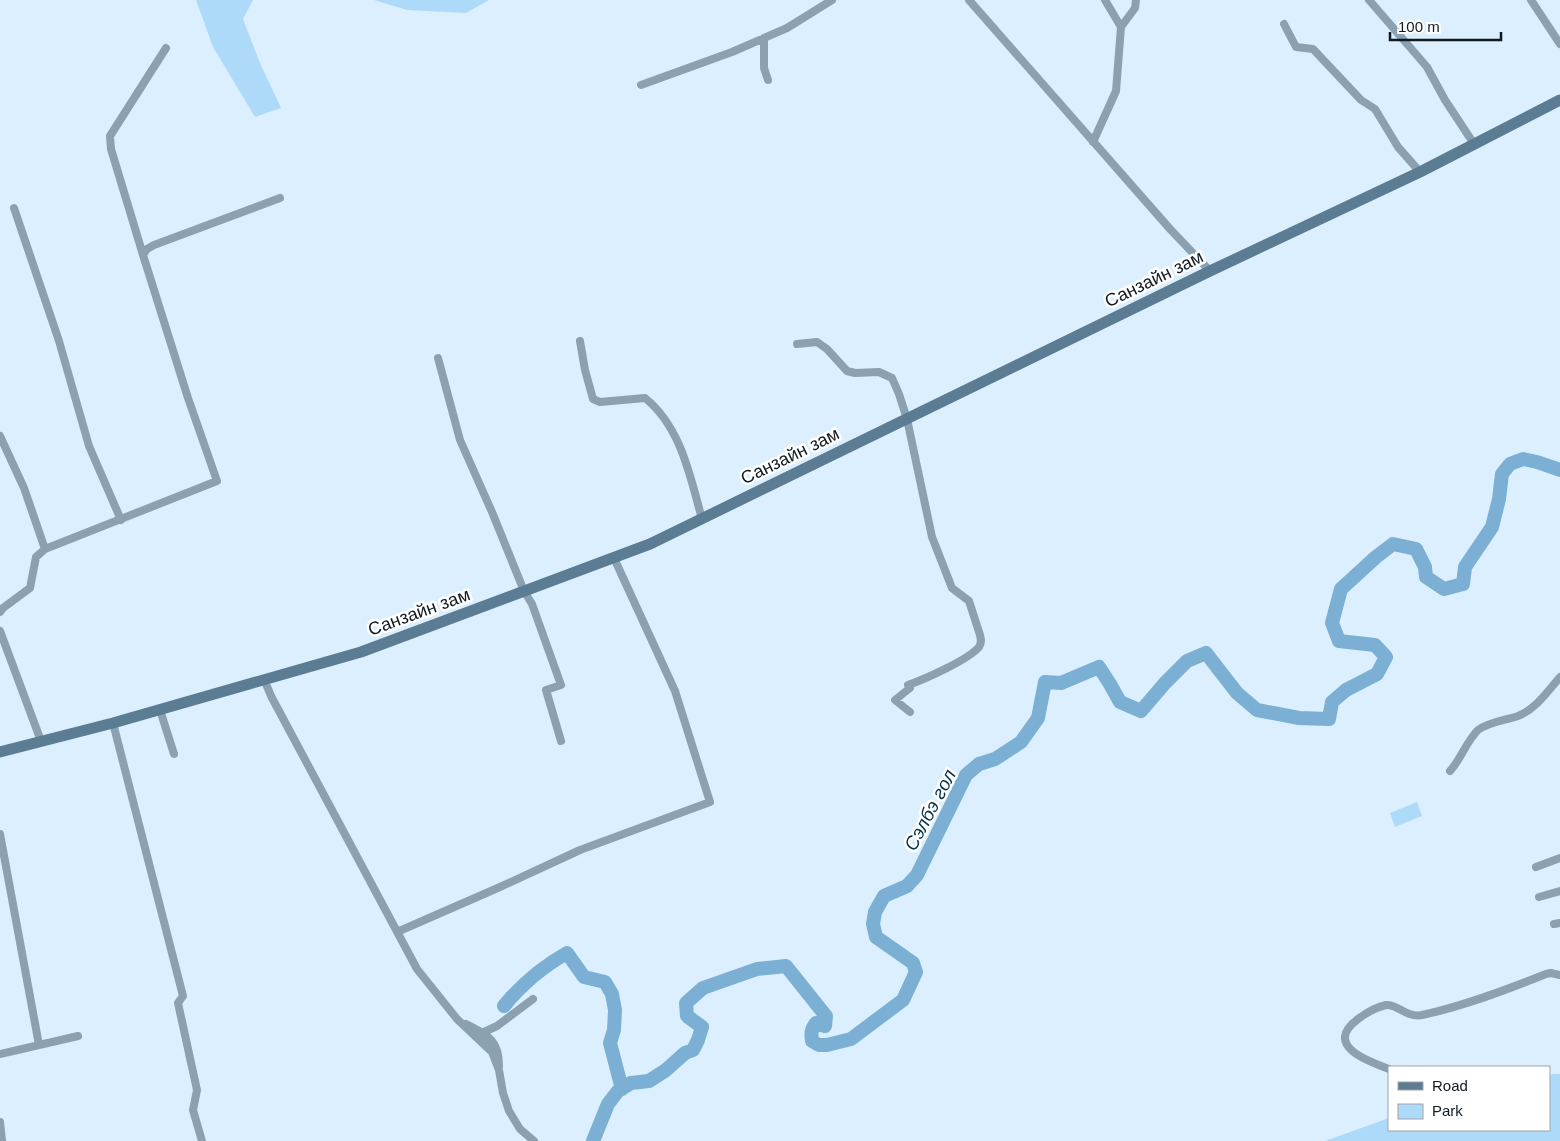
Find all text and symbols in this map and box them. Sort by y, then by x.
scale bar [1390,10,1501,42]
text: 100 m [1398,18,1440,35]
street label: Санзайн зам [1102,247,1206,311]
street label: Санзайн зам [738,424,842,488]
street label: Санзайн зам [365,584,473,640]
water label: Сэлбэ гол [900,766,960,854]
legend [1388,1066,1550,1131]
text: Road [1432,1077,1468,1094]
text: Park [1432,1102,1463,1119]

